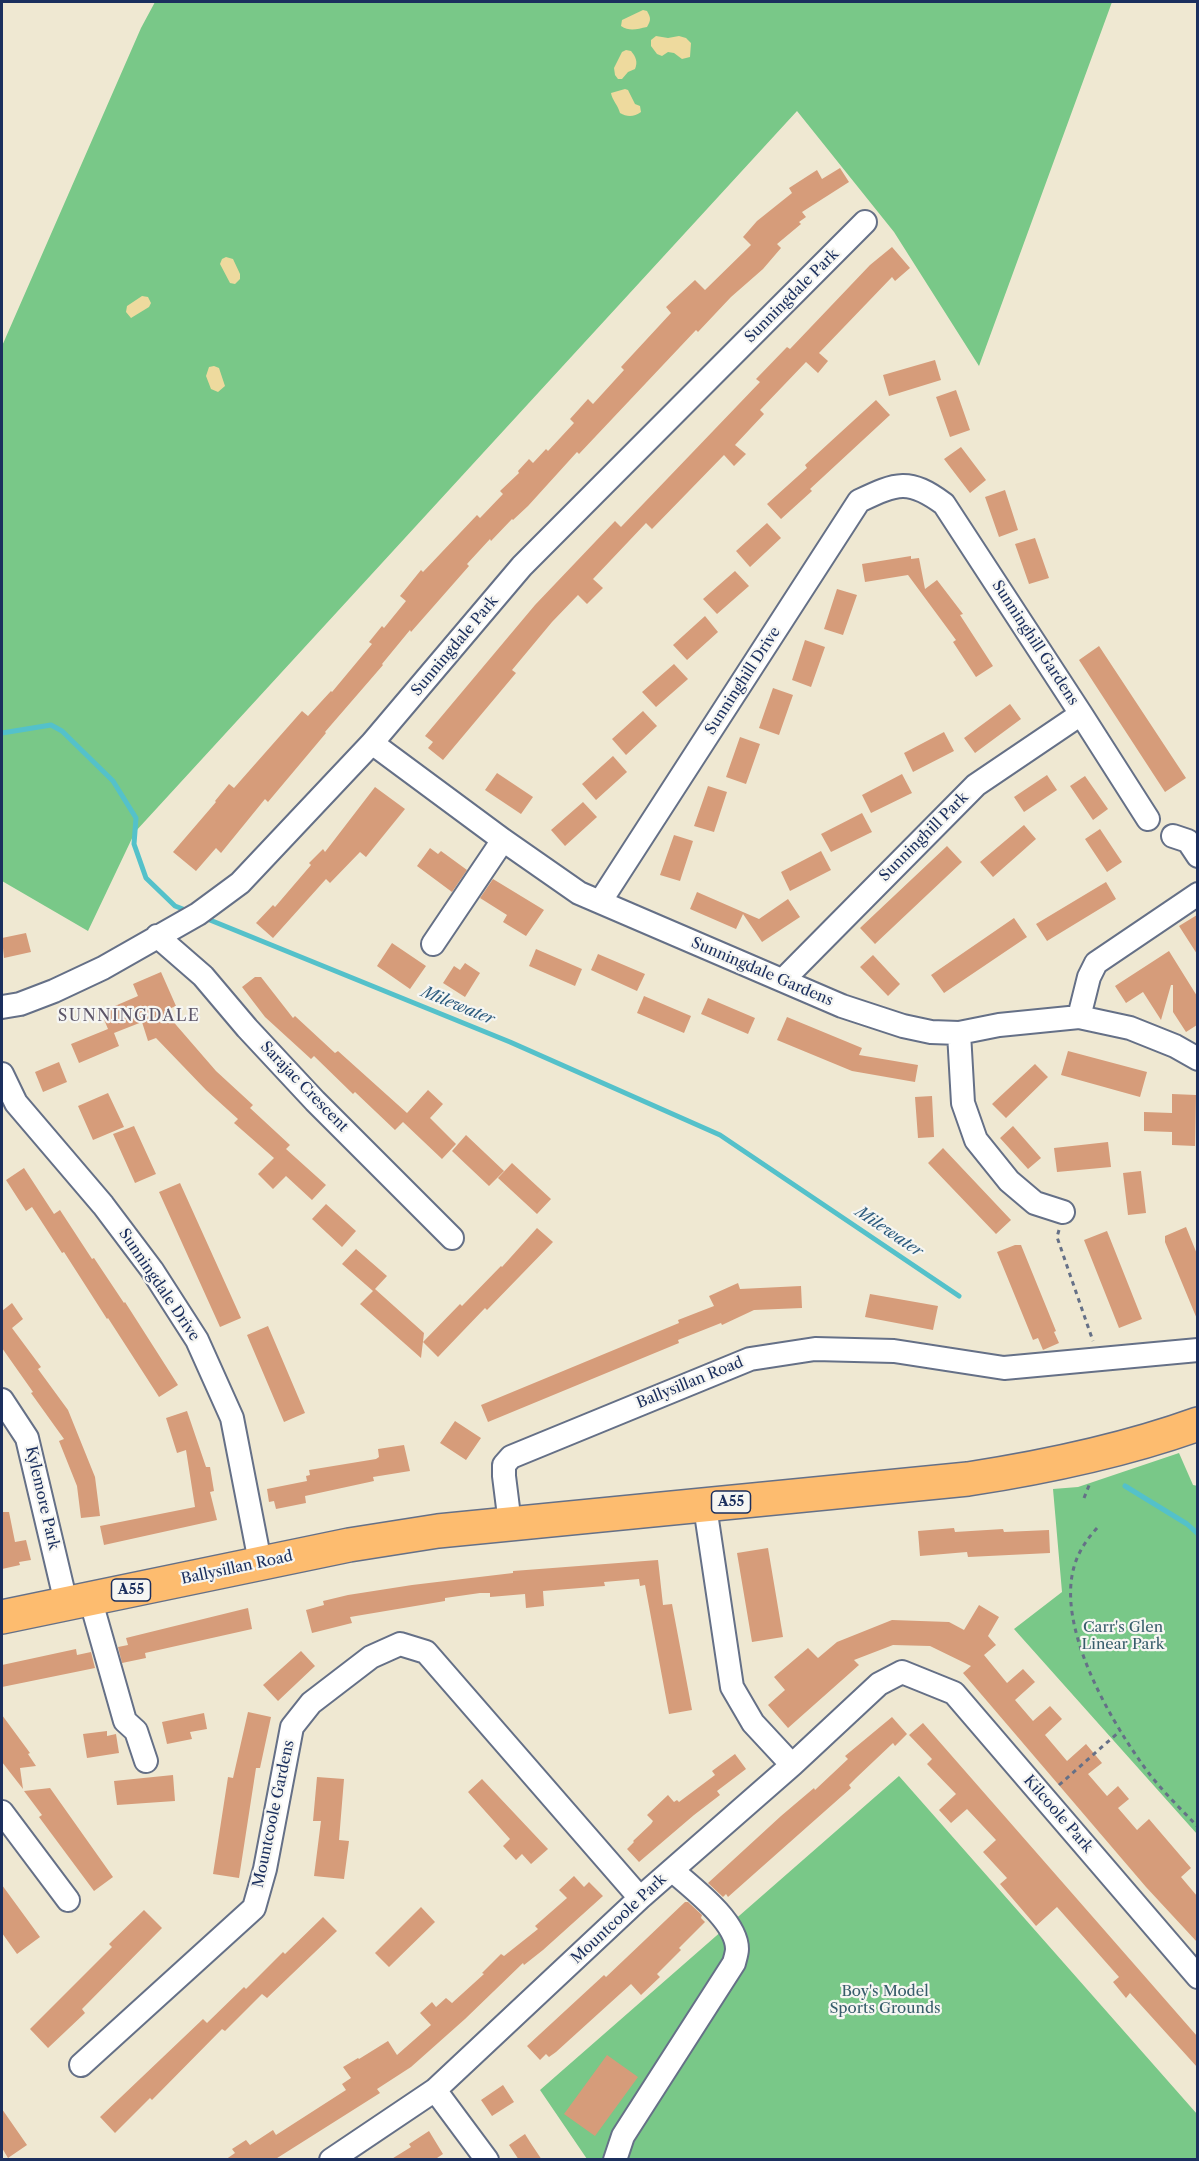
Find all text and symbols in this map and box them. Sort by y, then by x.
street label: Sunningdale Park [741,245,843,347]
street label: Sunninghill Gardens [988,577,1082,709]
street label: Sunningdale Park [408,592,502,700]
street label: Sunninghill Drive [701,624,785,738]
street label: Sunninghill Park [876,789,972,885]
street label: Sunningdale Gardens [688,934,836,1010]
water label: Milewater [419,983,497,1029]
district label: SUNNINGDALE [58,1006,200,1026]
street label: Sarajac Crescent [256,1038,352,1136]
water label: Milewater [852,1203,926,1261]
street label: Sunningdale Drive [115,1225,203,1345]
street label: Ballysillan Road [634,1353,746,1413]
street label: Kylemore Park [21,1444,63,1552]
road number: A55 [712,1491,750,1513]
street label: Ballysillan Road [180,1547,294,1589]
road number: A55 [112,1579,150,1601]
park label: Carr's Glen Linear Park [1082,1619,1164,1654]
street label: Mountcoole Gardens [250,1738,298,1890]
street label: Kilcoole Park [1020,1772,1096,1856]
street label: Mountcoole Park [568,1870,670,1968]
park label: Boy's Model Sports Grounds [829,1983,941,2018]

